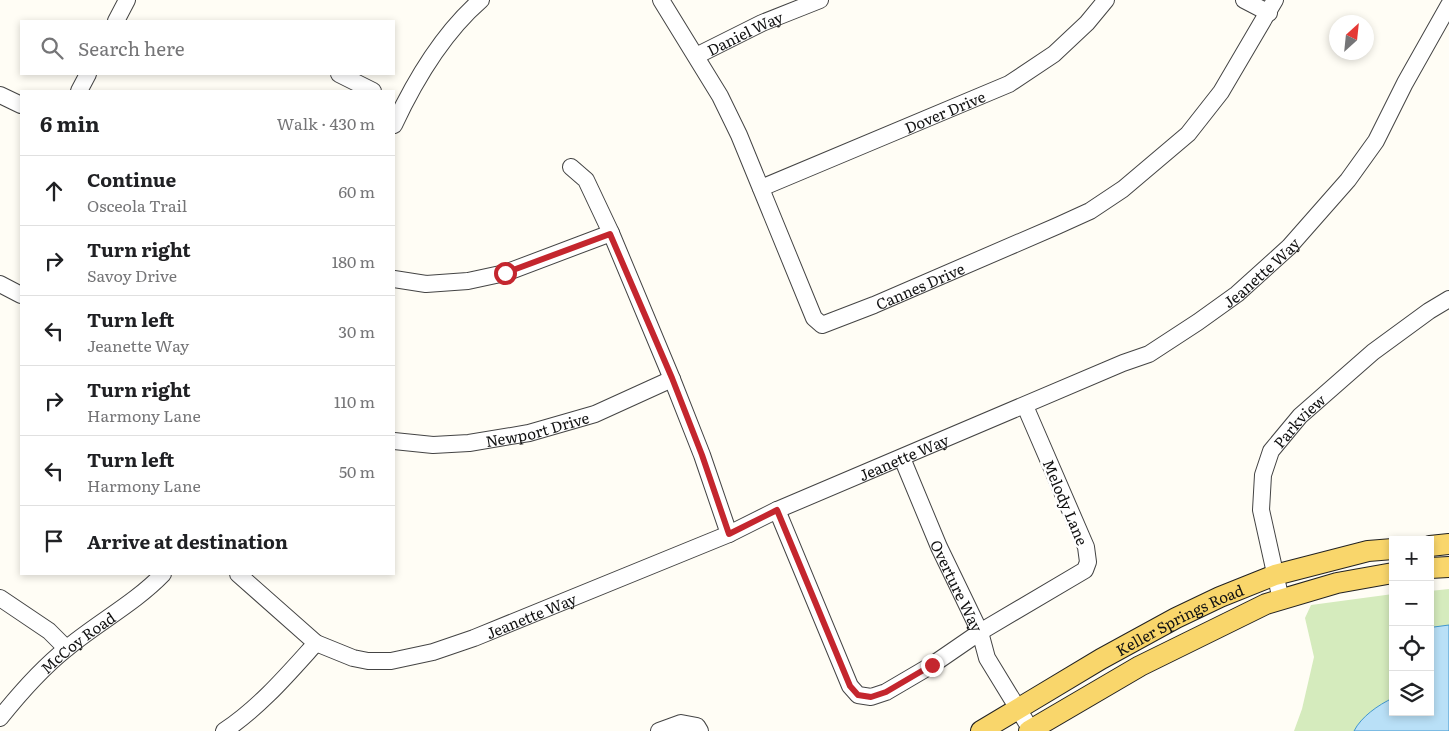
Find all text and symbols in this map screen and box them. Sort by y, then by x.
street label: Daniel Way [702,4,786,60]
north arrow [1329,15,1374,60]
search box [20,20,395,75]
icon: search [38,34,66,62]
text: Search here [78,34,185,62]
street label: Dover Drive [901,84,989,138]
text: 6 min [40,107,100,138]
text: Walk · 430 m [277,111,375,135]
text: Continue [87,165,176,193]
icon: ahead [40,177,68,205]
text: 60 m [338,179,375,203]
text: Osceola Trail [87,193,187,217]
street label: Jeanette Way [1218,232,1305,312]
text: Turn right [87,235,191,263]
icon: right [40,247,68,275]
text: 180 m [332,249,375,273]
street label: Cannes Drive [872,256,968,315]
route start [494,262,517,285]
text: Savoy Drive [87,263,177,287]
text: Turn left [87,305,174,333]
icon: left [40,317,68,345]
text: 30 m [338,319,375,343]
text: Jeanette Way [87,333,189,357]
text: Turn right [87,375,191,403]
icon: right [40,387,68,415]
street label: Parkview [1267,388,1330,452]
text: 110 m [334,389,375,413]
text: Harmony Lane [87,403,201,427]
street label: Newport Drive [484,405,592,452]
street label: Jeanette Way [855,427,952,486]
text: Turn left [87,445,174,473]
street label: Melody Lane [1038,455,1095,549]
icon: left [40,457,68,485]
text: 50 m [339,459,375,483]
text: Harmony Lane [87,473,201,497]
icon: arrive [40,527,68,555]
text: Arrive at destination [87,527,288,555]
street label: Overture Way [926,536,990,636]
map controls [1389,536,1434,716]
button: + [1389,536,1434,581]
street label: Keller Springs Road [1111,577,1247,661]
button: − [1389,581,1434,626]
street label: Jeanette Way [482,586,580,644]
street label: McCoy Road [35,605,119,678]
button: locate [1389,626,1434,671]
route end [921,654,944,677]
button: layers [1389,671,1434,716]

